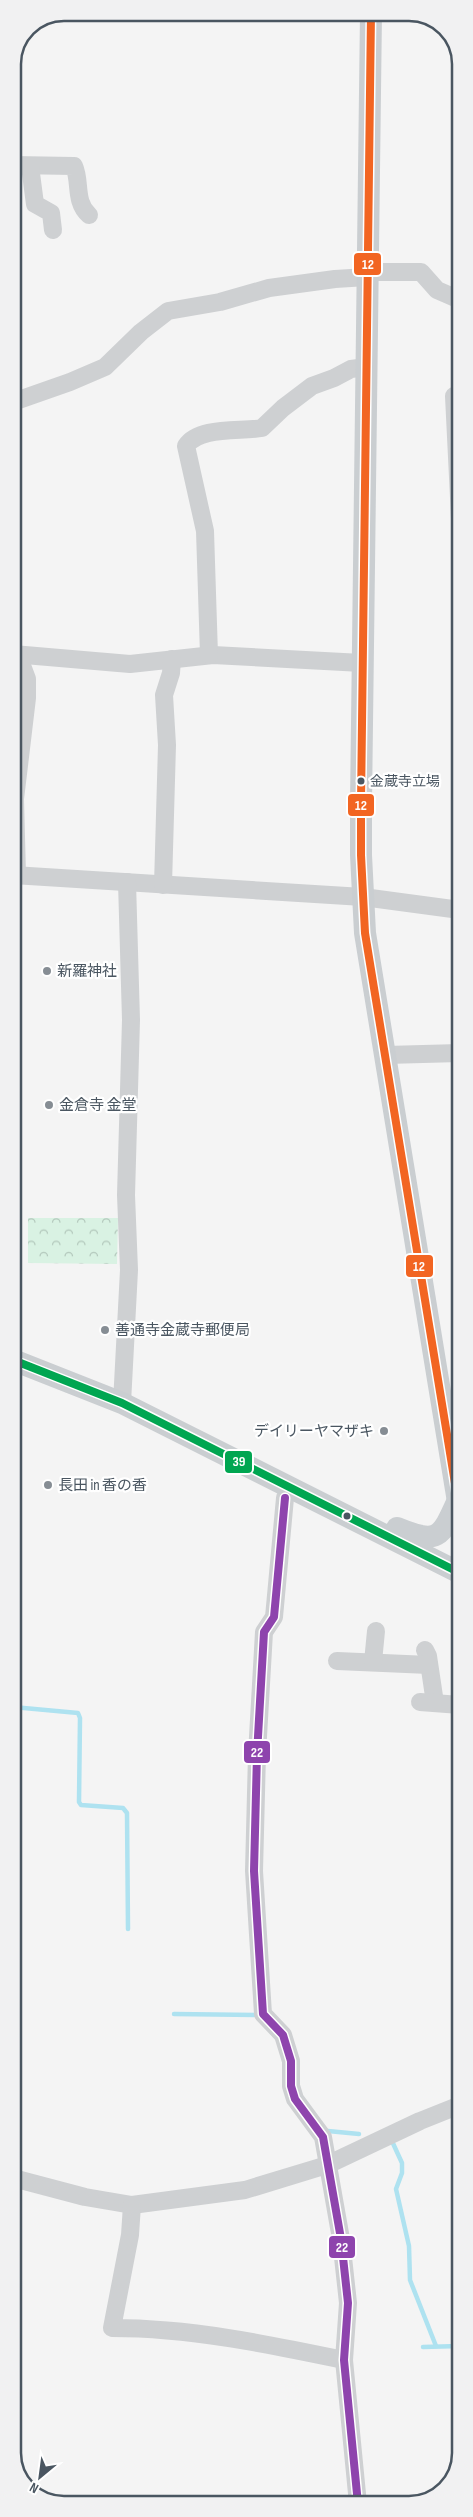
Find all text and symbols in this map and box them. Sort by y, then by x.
line badge: 12 [353,252,382,276]
text: 12 [362,256,374,273]
place label: 金蔵寺立場 [370,773,440,790]
marker: 金蔵寺立場 [356,776,366,786]
line badge: 12 [347,793,375,817]
text: 12 [355,797,367,814]
place label: 新羅神社 [57,962,117,981]
marker: 新羅神社 [41,965,53,977]
place label: 金倉寺 金堂 [59,1096,136,1115]
marker: 金倉寺 金堂 [43,1099,55,1111]
line badge: 12 [405,1254,434,1278]
text: 12 [413,1258,425,1275]
place label: 善通寺金蔵寺郵便局 [115,1321,250,1340]
marker: 善通寺金蔵寺郵便局 [99,1324,111,1336]
place label: デイリーヤマザキ [254,1422,374,1441]
marker: デイリーヤマザキ [378,1425,390,1437]
line badge: 39 [224,1450,253,1474]
text: 39 [233,1453,246,1470]
place label: 長田 in 香の香 [58,1476,147,1495]
marker: 長田 in 香の香 [42,1479,54,1491]
unlabelled marker [342,1511,352,1521]
line badge: 22 [243,1740,271,1764]
text: 22 [251,1744,263,1761]
line badge: 22 [328,2235,356,2259]
text: 22 [336,2239,348,2256]
north arrow [15,2452,65,2502]
text: N [27,2479,41,2497]

